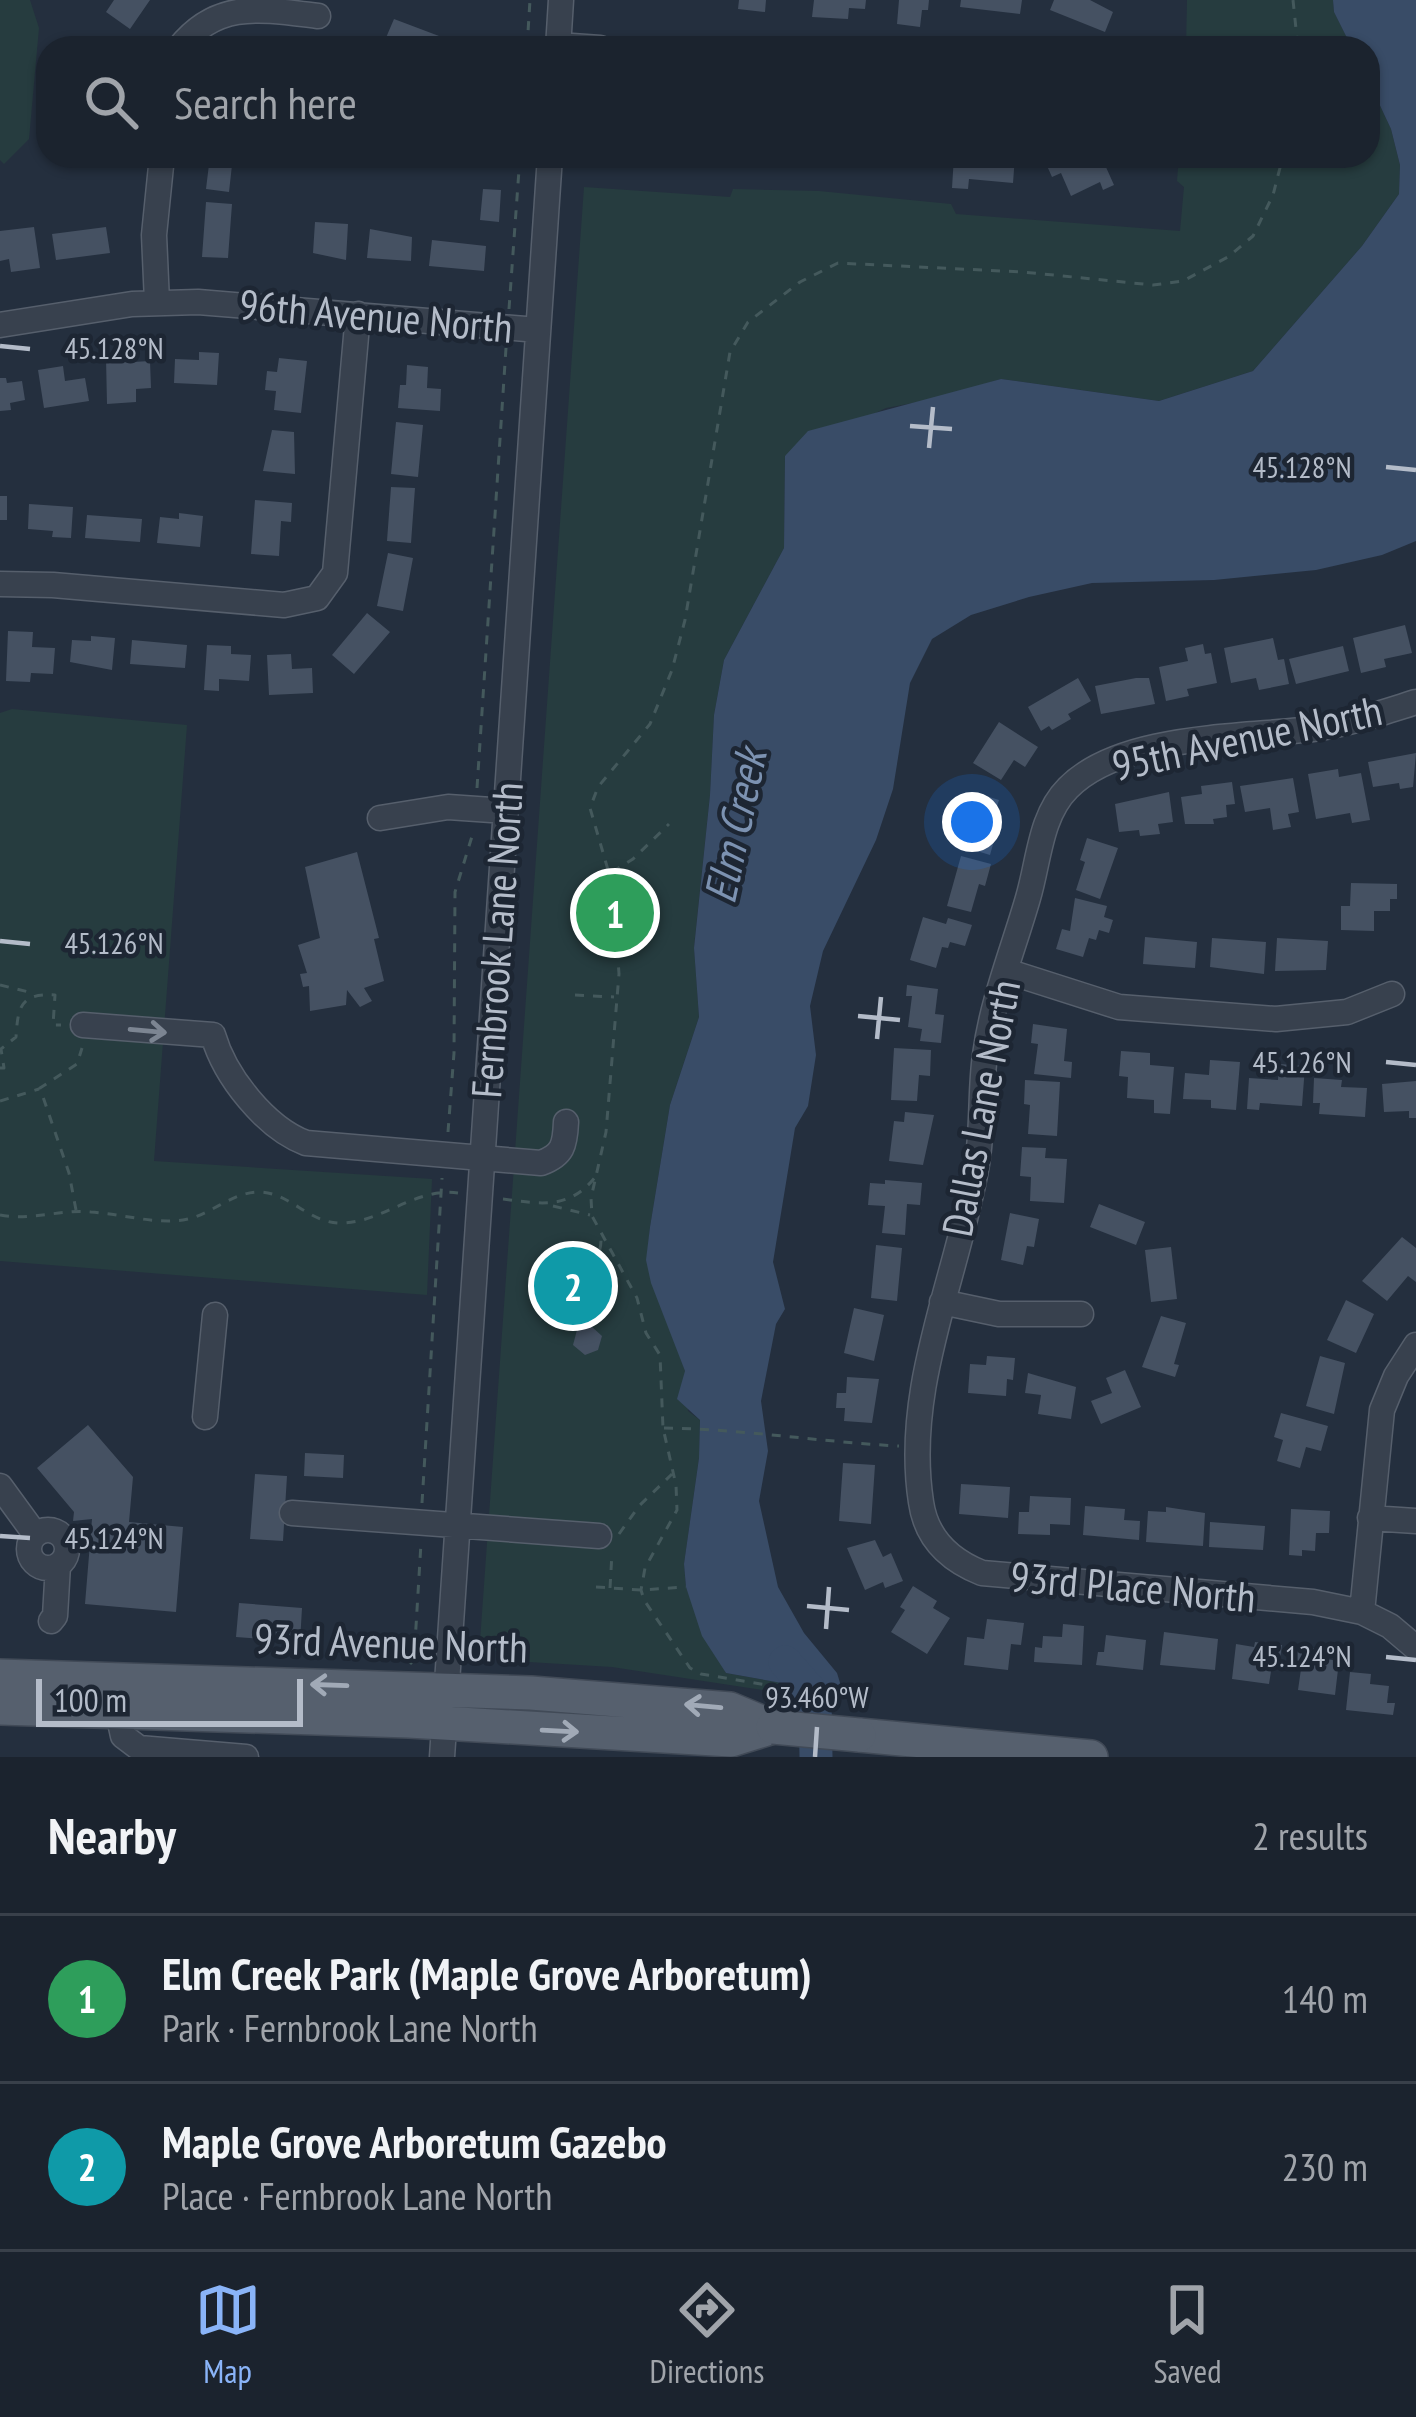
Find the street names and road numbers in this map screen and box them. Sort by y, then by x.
street label: 96th Avenue North [237,276,515,355]
street label: 95th Avenue North [1107,682,1387,793]
street label: Fernbrook Lane North [458,780,535,1100]
street label: Dallas Lane North [929,975,1032,1241]
street label: 93rd Place North [1008,1548,1258,1625]
street label: 93rd Avenue North [253,1610,529,1675]

